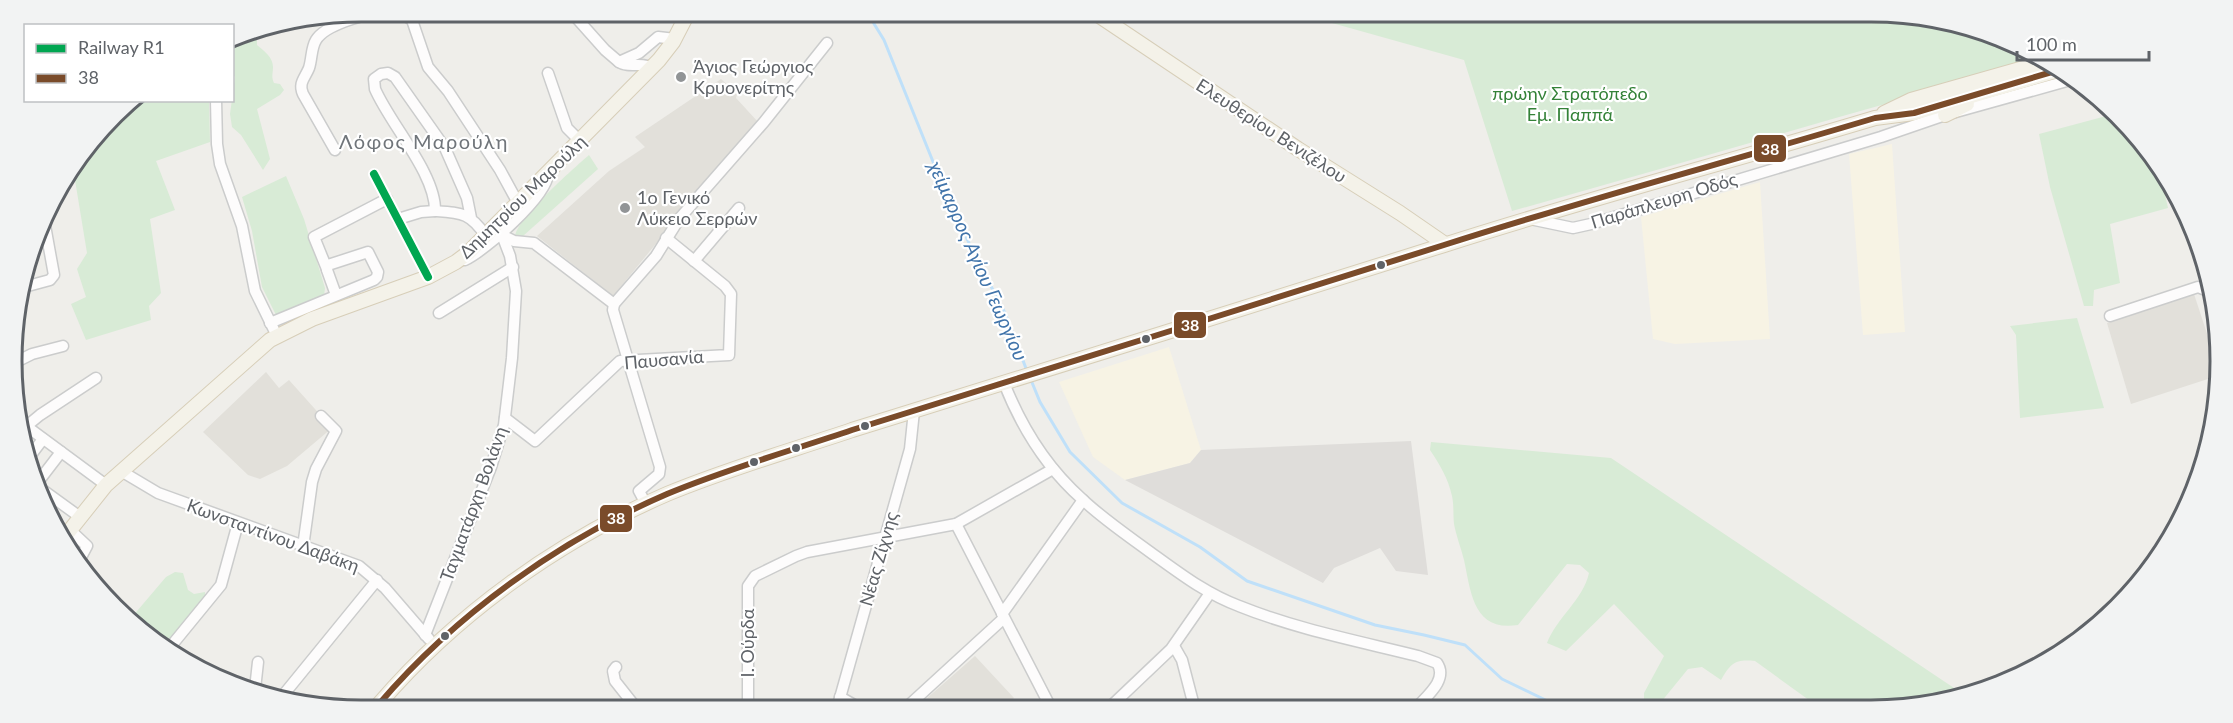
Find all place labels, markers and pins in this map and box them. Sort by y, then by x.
place label: Άγιος Γεώργιος Κρυονερίτης [693,55,814,98]
marker: Άγιος Γεώργιος Κρυονερίτης [674,70,688,84]
place label: 1ο Γενικό Λύκειο Σερρών [637,186,757,229]
marker: 1ο Γενικό Λύκειο Σερρών [618,201,632,215]
unlabelled marker [1375,259,1387,271]
unlabelled marker [1140,333,1152,345]
unlabelled marker [859,420,871,432]
unlabelled marker [790,442,802,454]
unlabelled marker [748,456,760,468]
unlabelled marker [439,630,451,642]

